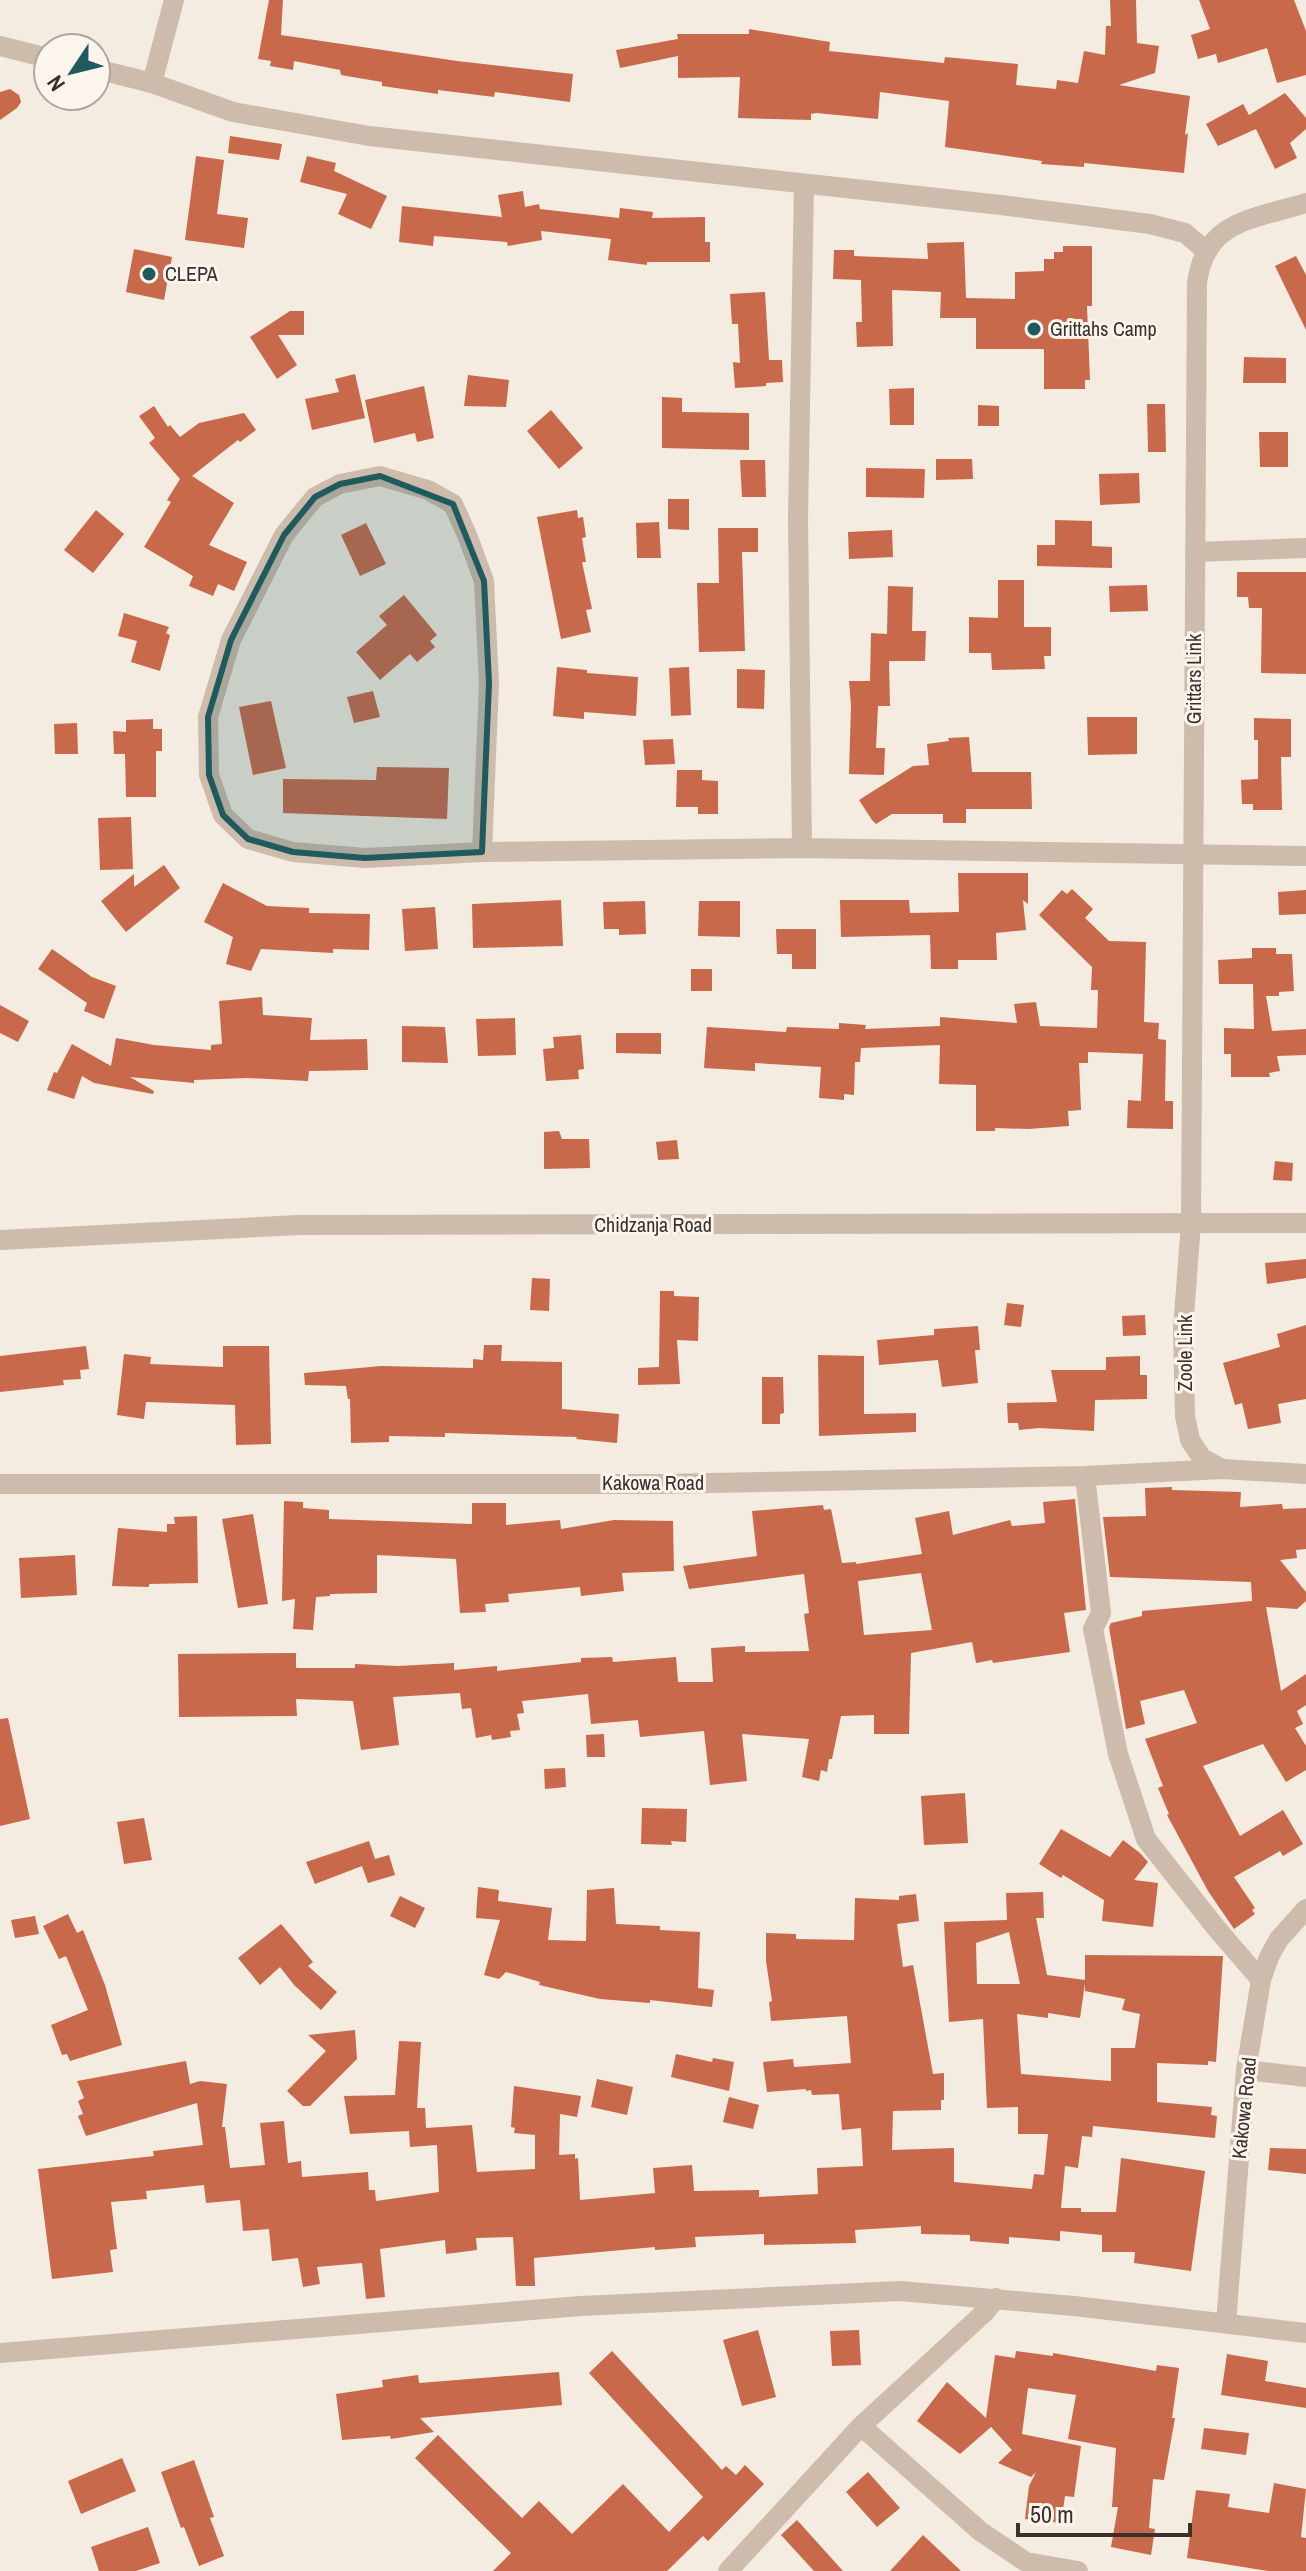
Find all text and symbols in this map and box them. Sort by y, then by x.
north arrow [32,32,112,112]
text: N [40,70,72,97]
place label: CLEPA [165,260,218,287]
marker: CLEPA [140,265,158,283]
place label: Grittahs Camp [1050,315,1157,342]
marker: Grittahs Camp [1025,320,1043,338]
street label: Grittars Link [1180,633,1207,724]
street label: Chidzanja Road [594,1211,712,1238]
street label: Zoole Link [1171,1314,1198,1391]
street label: Kakowa Road [602,1469,704,1496]
street label: Kakowa Road [1225,2056,1262,2160]
scale bar [1018,2487,1190,2537]
text: 50 m [1030,2498,1074,2530]

